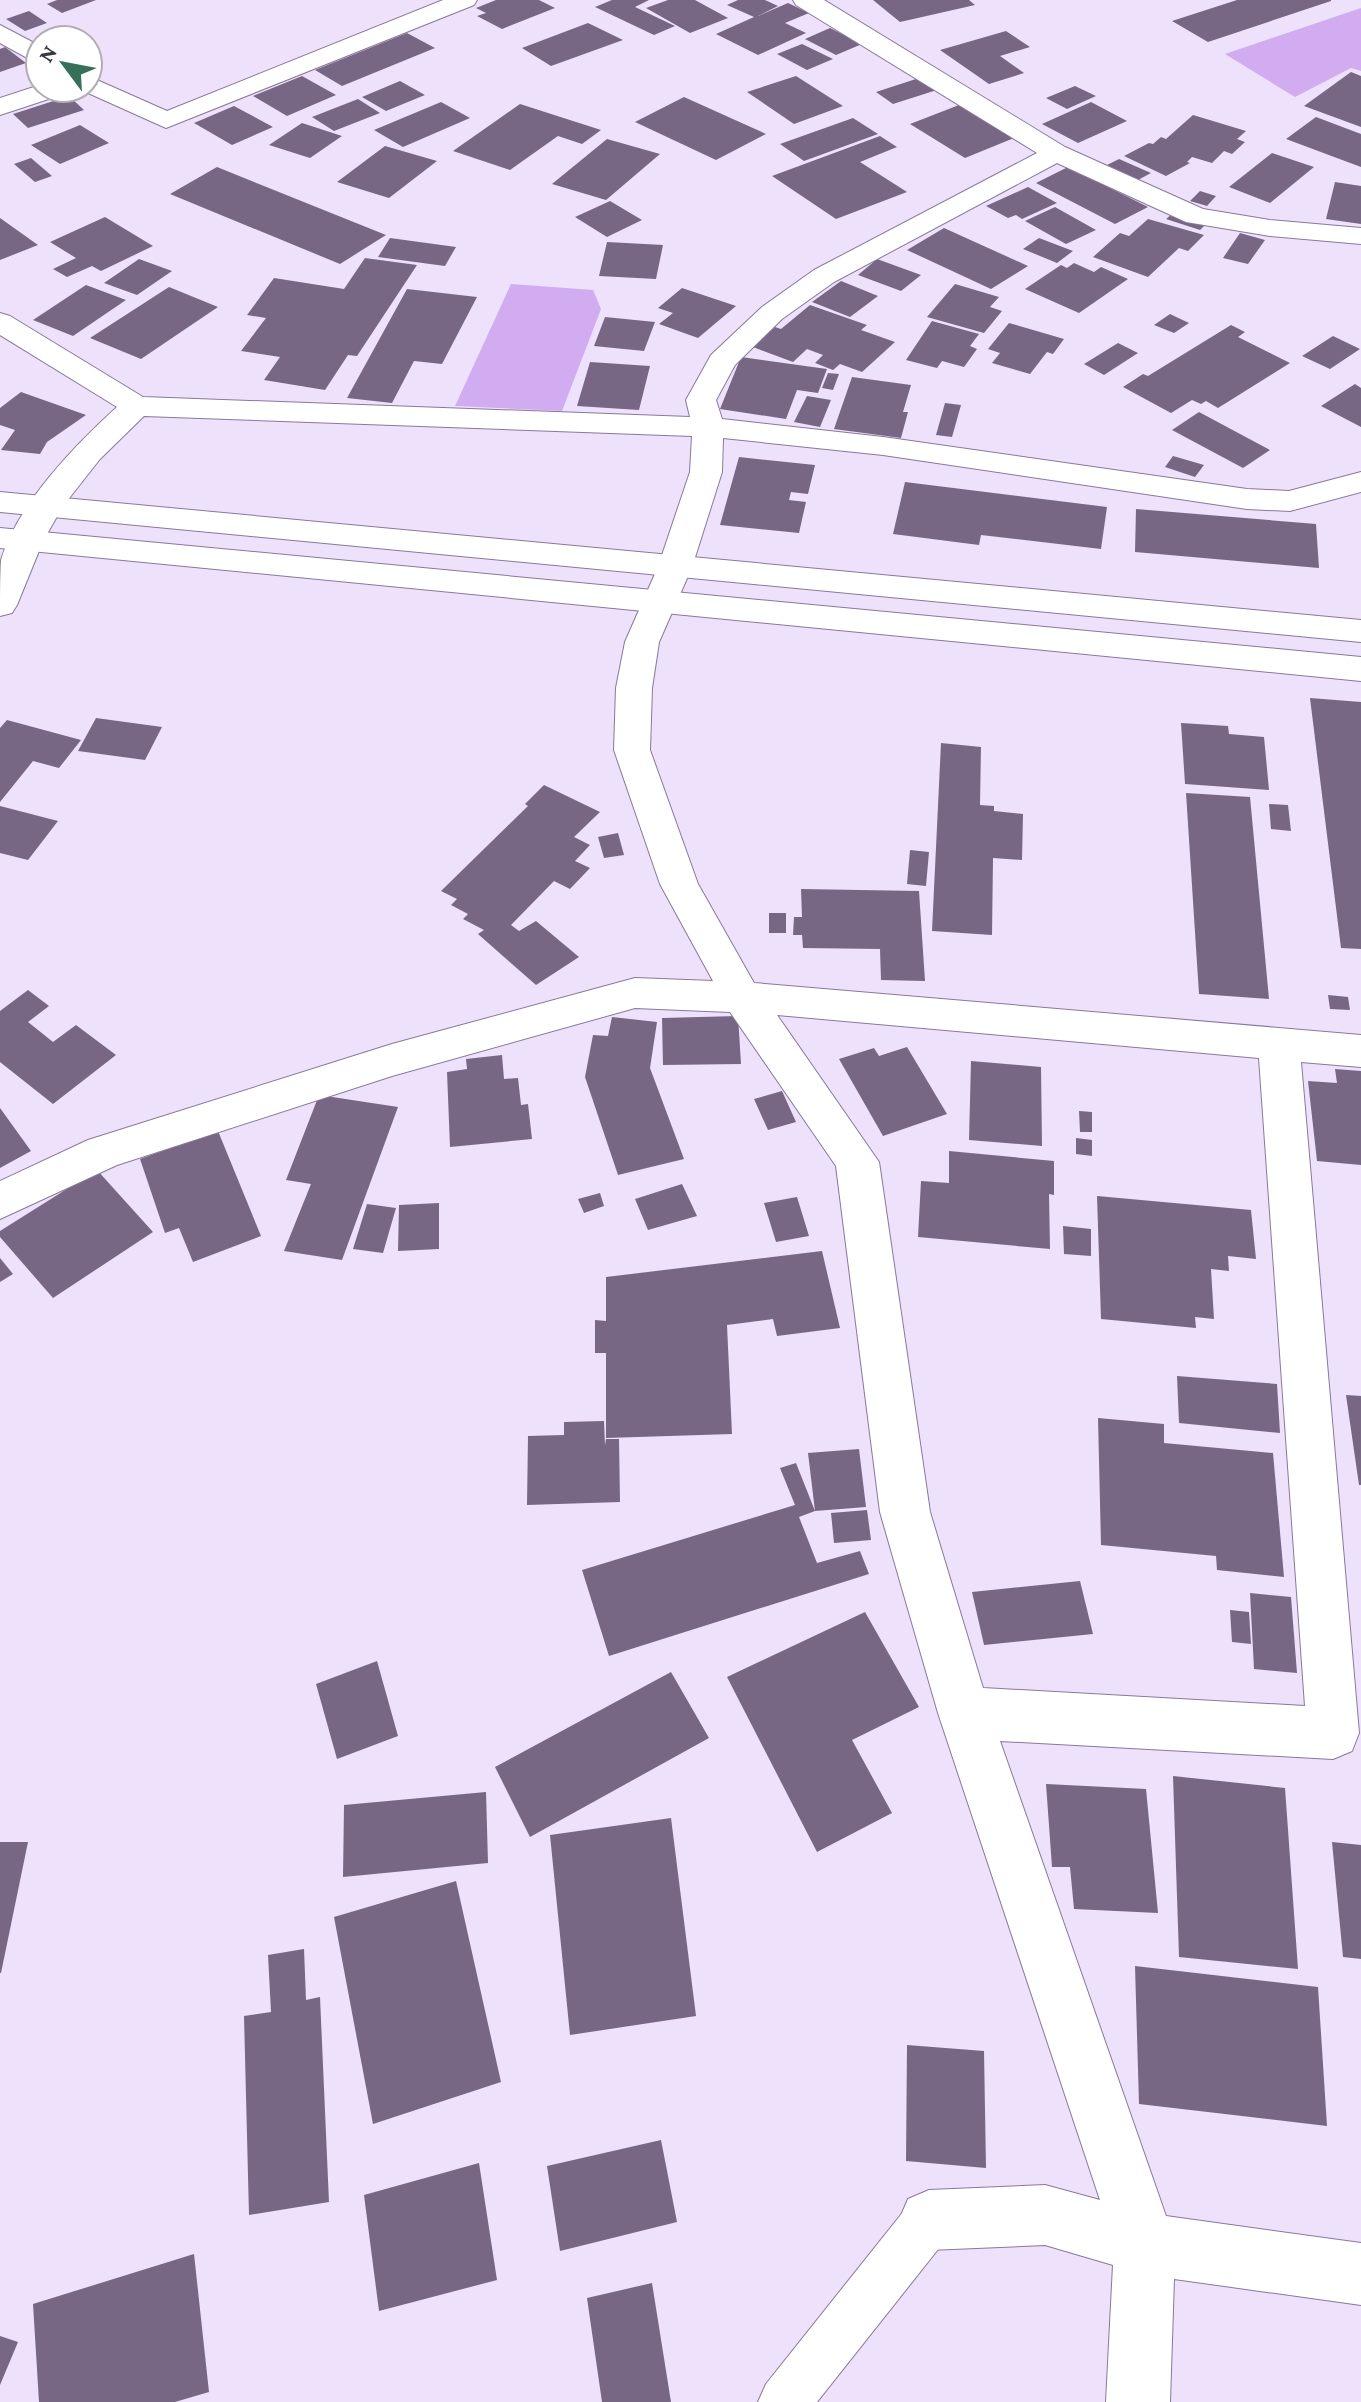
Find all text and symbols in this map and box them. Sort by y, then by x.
north arrow [24,24,104,104]
text: N [33,41,62,67]

